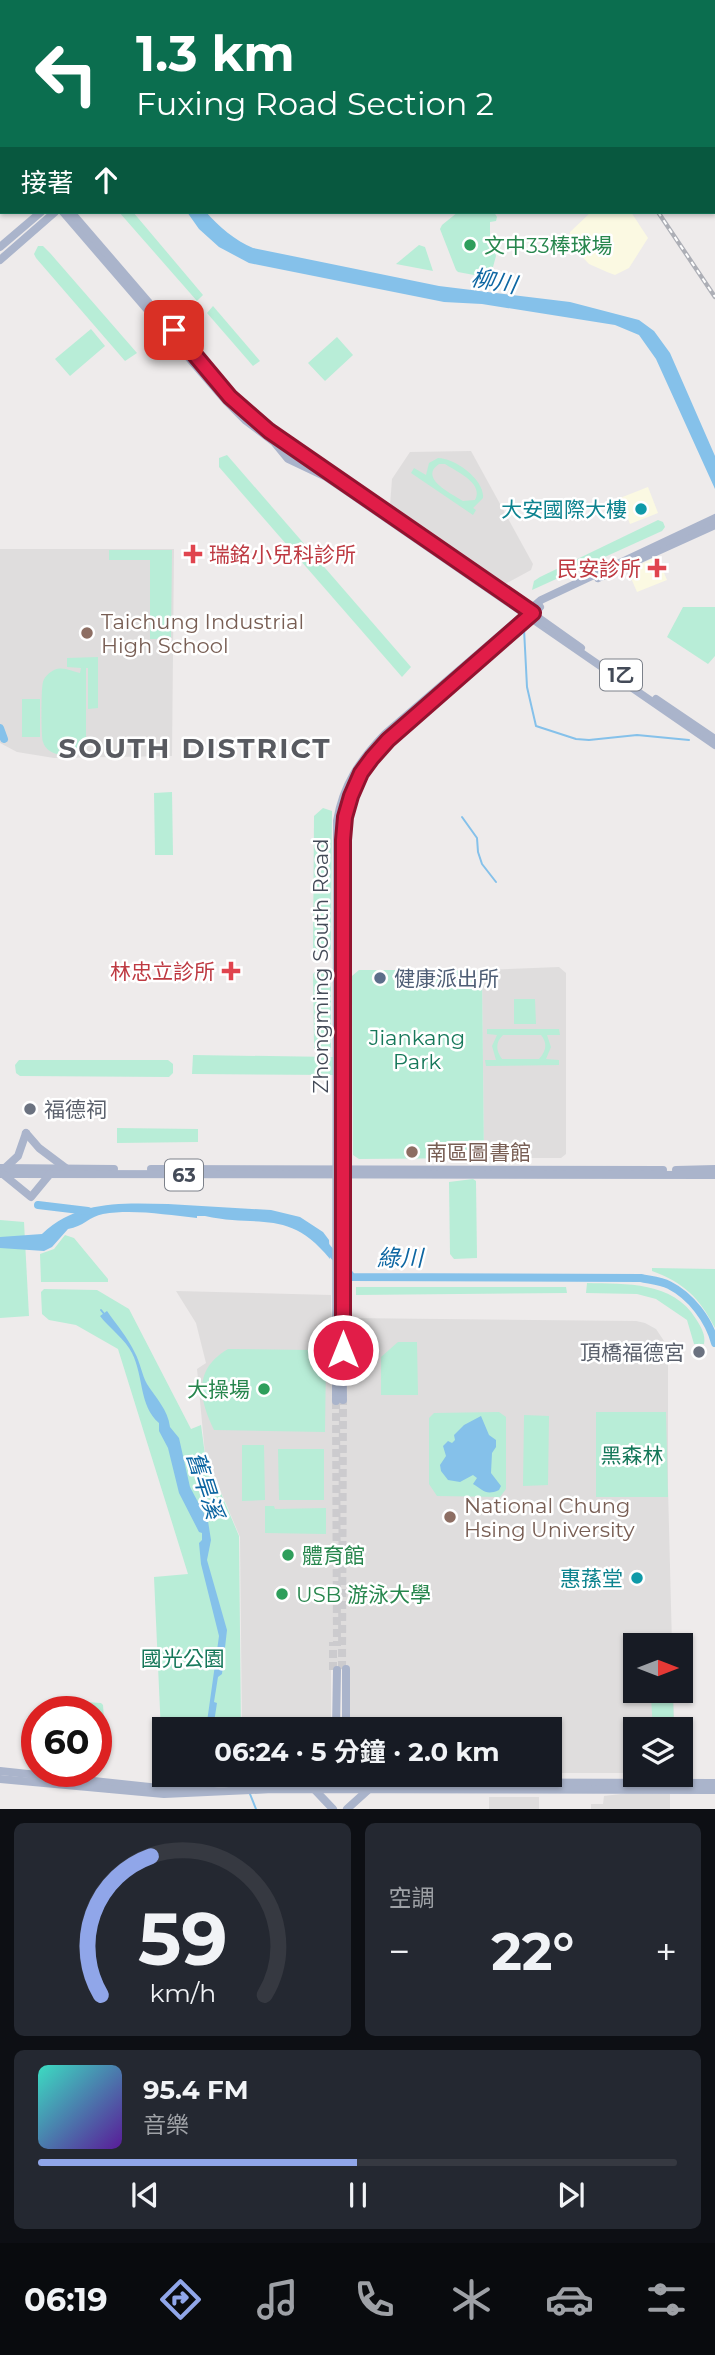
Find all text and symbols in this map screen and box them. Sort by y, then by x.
text: 1.3 km [136,24,295,83]
icon: left [21,28,112,119]
text: Fuxing Road Section 2 [136,84,494,123]
icon: ahead [87,161,125,199]
text: 接著 [21,167,73,199]
place label: 文中33棒球場 [484,233,613,258]
marker: 文中33棒球場 [462,237,478,253]
water label: 柳川 [469,263,522,299]
pin [144,300,204,360]
icon: arrive [155,311,193,349]
place label: 大安國際大樓 [501,497,627,522]
marker: 大安國際大樓 [633,501,649,517]
place label: 瑞銘小兒科診所 [209,542,356,567]
marker: 瑞銘小兒科診所 [183,544,203,564]
place label: 民安診所 [557,556,641,581]
marker: 民安診所 [647,558,667,578]
place label: Taichung Industrial High School [101,609,304,658]
marker: Taichung Industrial High School [79,625,95,641]
road number: 1乙 [600,660,642,690]
district label: SOUTH DISTRICT [58,731,332,765]
street label: Zhongming South Road [308,839,333,1093]
place label: 林忠立診所 [110,959,215,984]
marker: 林忠立診所 [221,961,241,981]
place label: 健康派出所 [394,966,499,991]
marker: 健康派出所 [372,970,388,986]
park label: Jiankang Park [368,1025,465,1074]
place label: 福德祠 [44,1097,107,1122]
marker: 福德祠 [22,1101,38,1117]
place label: 南區圖書館 [426,1140,531,1165]
marker: 南區圖書館 [404,1144,420,1160]
road number: 63 [165,1160,203,1190]
water label: 綠川 [377,1244,426,1272]
position arrow [306,1313,380,1387]
place label: 頂橋福德宮 [580,1340,685,1365]
marker: 頂橋福德宮 [691,1344,707,1360]
place label: 大操場 [187,1377,250,1402]
marker: 大操場 [256,1381,272,1397]
park label: 黑森林 [601,1443,664,1468]
water label: 舊旱溪 [181,1448,230,1525]
place label: National Chung Hsing University [464,1493,635,1542]
marker: National Chung Hsing University [442,1509,458,1525]
place label: 體育館 [302,1543,365,1568]
marker: 體育館 [280,1547,296,1563]
place label: 惠蓀堂 [560,1566,623,1591]
marker: 惠蓀堂 [629,1570,645,1586]
place label: USB 游泳大學 [296,1582,431,1607]
marker: USB 游泳大學 [274,1586,290,1602]
north arrow [623,1633,693,1703]
map controls [623,1633,693,1787]
park label: 國光公園 [141,1646,225,1671]
speed limit sign: 60 [21,1696,112,1787]
button: layers [623,1717,693,1787]
text: 06:24 · 5 分鐘 · 2.0 km [214,1736,500,1768]
text: 空調 [389,1884,435,1912]
text: 59 [137,1896,227,1984]
text: 22° [491,1920,574,1983]
text: − [389,1928,410,1975]
text: + [655,1928,677,1975]
text: km/h [149,1978,216,2008]
text: 95.4 FM [143,2074,249,2106]
text: 音樂 [143,2111,189,2139]
icon: previous [126,2176,164,2214]
icon: pause [339,2176,377,2214]
icon: next [552,2176,590,2214]
icon: directions [156,2275,205,2324]
icon: music [253,2275,302,2324]
icon: phone [350,2275,399,2324]
icon: climate [447,2275,496,2324]
icon: car [545,2275,594,2324]
icon: filters [642,2275,691,2324]
text: 06:19 [24,2280,108,2319]

